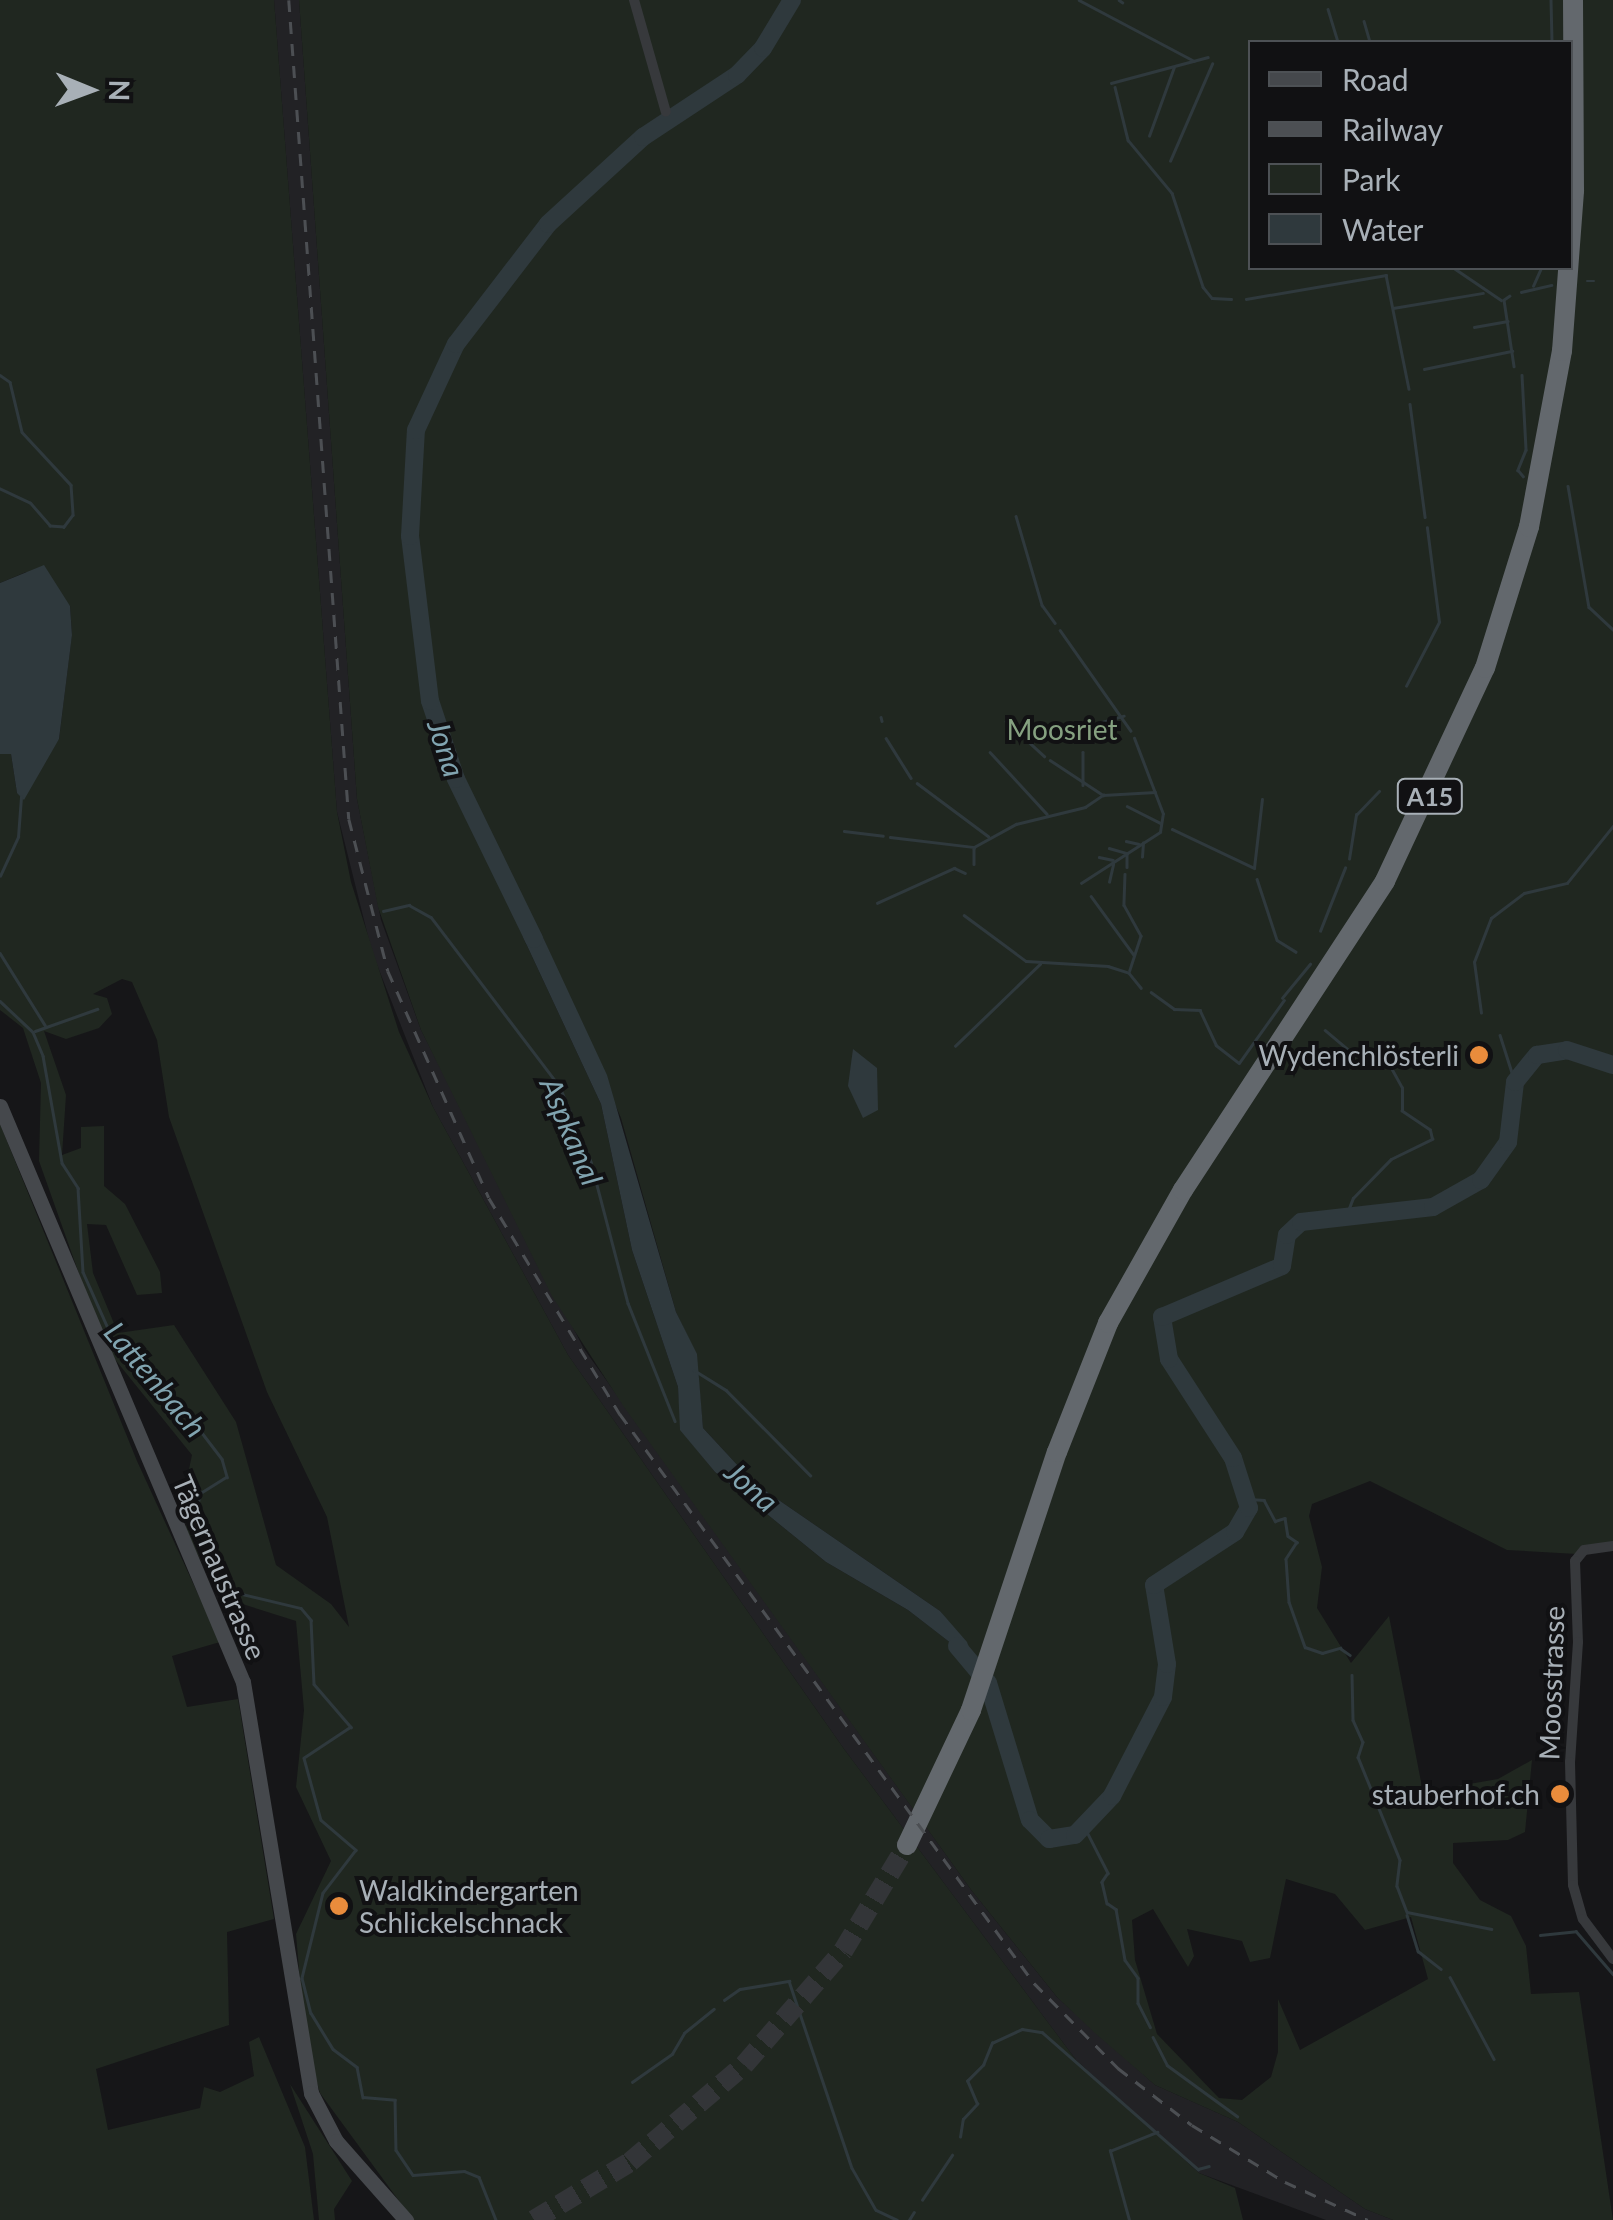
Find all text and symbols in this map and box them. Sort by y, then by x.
north arrow [40,40,140,140]
legend [1248,40,1573,270]
text: Road [1342,61,1409,97]
text: N [103,79,137,102]
text: Railway [1342,111,1443,147]
text: Park [1342,161,1401,197]
text: Water [1342,211,1424,247]
park label: Moosriet [1006,712,1118,746]
water label: Jona [421,715,473,781]
road number: A15 [1395,776,1465,816]
place label: Wydenchlösterli [1258,1038,1459,1072]
marker: Wydenchlösterli [1468,1044,1490,1066]
water label: Aspkanal [533,1072,611,1190]
water label: Lattenbach [97,1314,215,1444]
water label: Jona [718,1453,786,1519]
street label: Tägernaustrasse [166,1470,274,1664]
street label: Moosstrasse [1532,1605,1570,1761]
place label: stauberhof.ch [1372,1777,1540,1811]
marker: stauberhof.ch [1549,1783,1571,1805]
place label: Waldkindergarten Schlickelschnack [359,1873,579,1939]
marker: Waldkindergarten Schlickelschnack [328,1895,350,1917]

